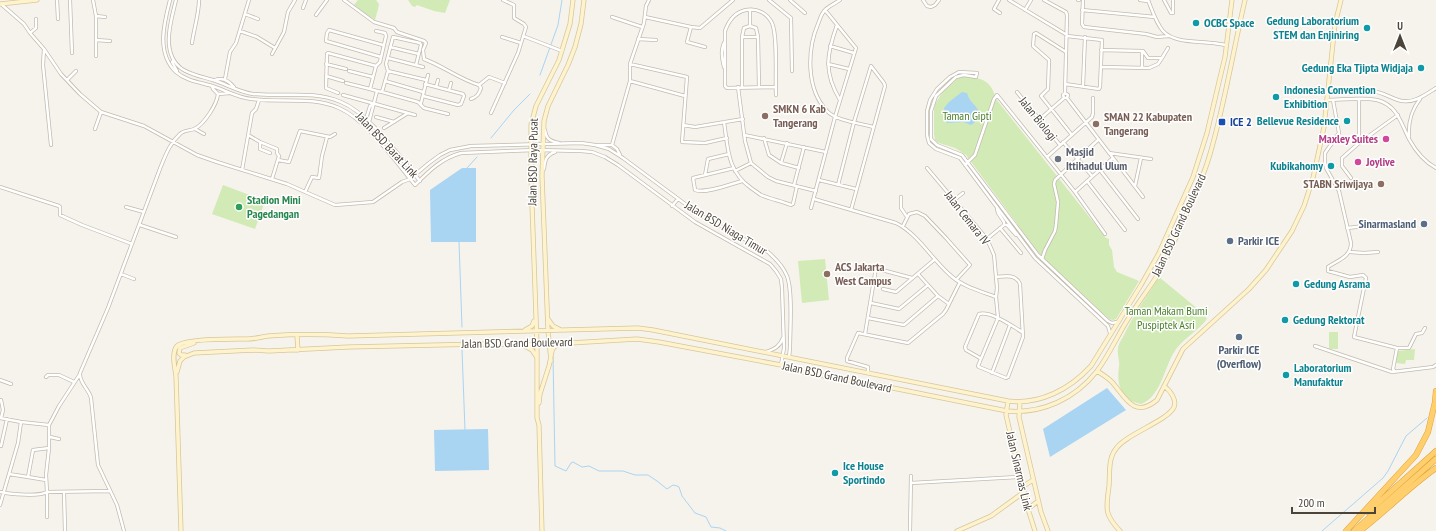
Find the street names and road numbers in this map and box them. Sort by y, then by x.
street label: Jalan Biologi [1015,93,1061,144]
street label: Jalan BSD Barat Link [352,108,422,181]
street label: Jalan BSD Raya Pusat [524,117,541,207]
street label: Jalan BSD Grand Boulevard [1148,171,1209,279]
street label: Jalan Cemara IV [941,187,994,248]
street label: Jalan BSD Niaga Timur [682,197,771,258]
street label: Jalan BSD Grand Boulevard [460,334,573,351]
street label: Jalan BSD Grand Boulevard [780,357,893,395]
street label: Jalan Sinarmas Link [1003,429,1036,512]

